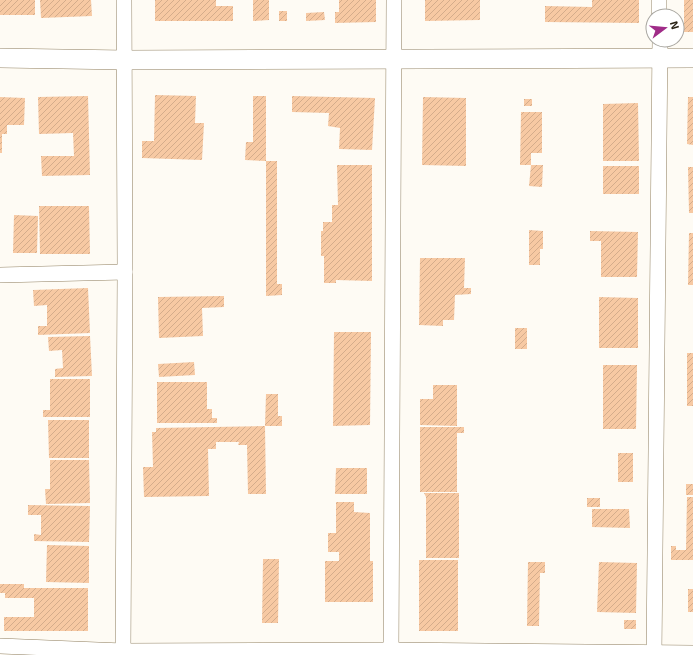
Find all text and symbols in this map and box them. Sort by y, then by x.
north arrow [645,8,685,48]
text: N [668,19,682,31]

